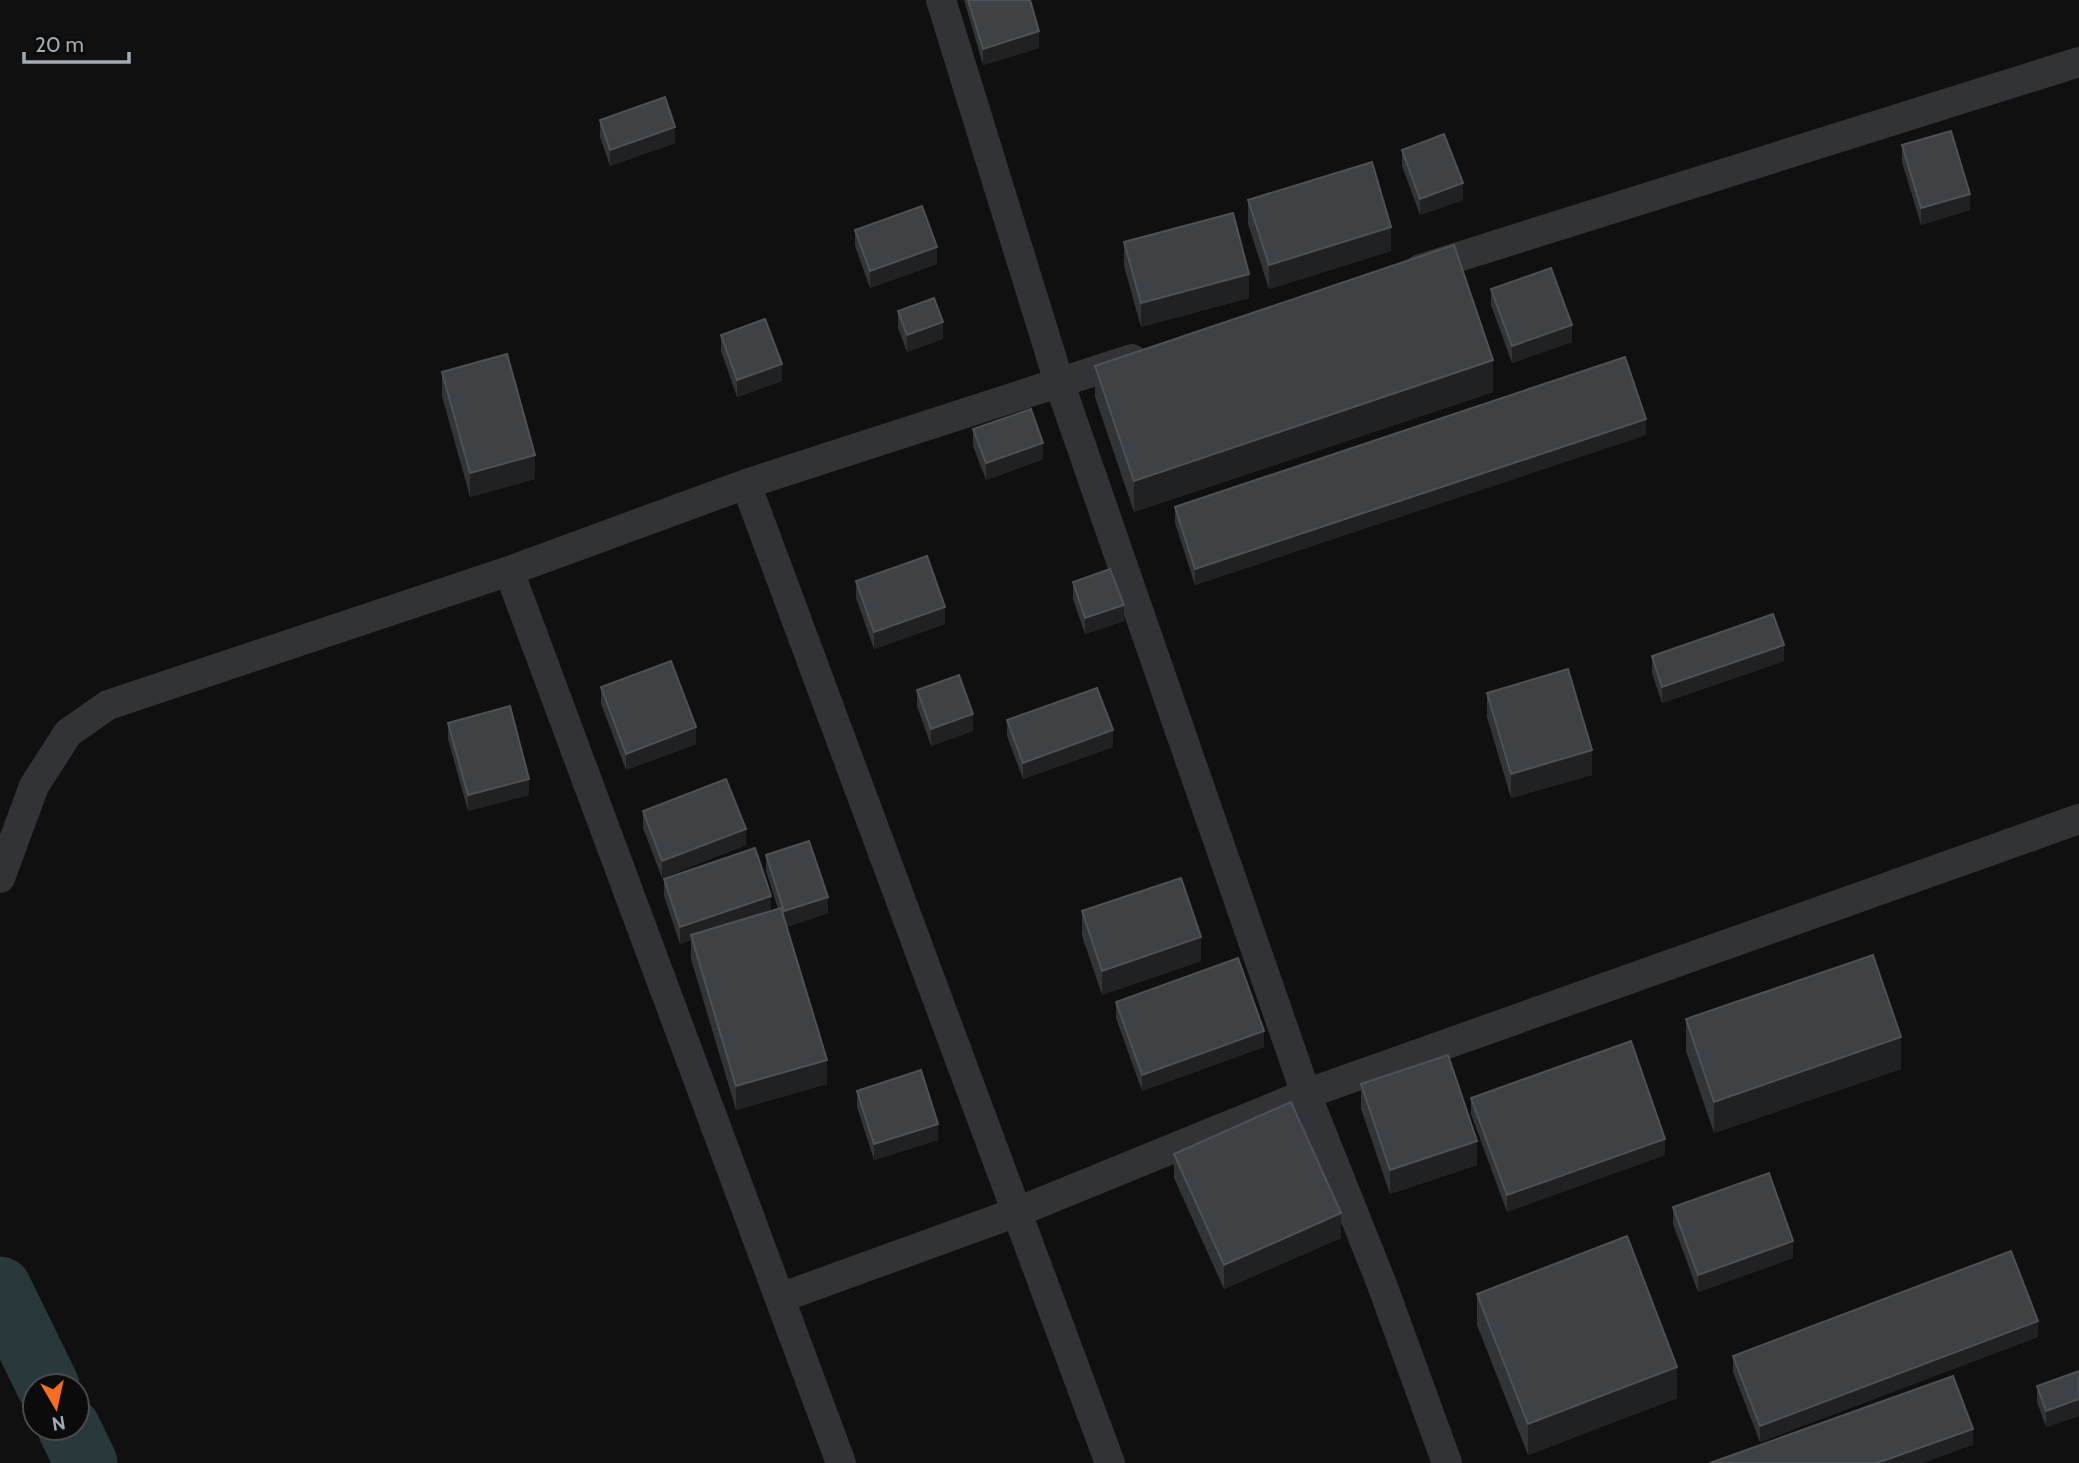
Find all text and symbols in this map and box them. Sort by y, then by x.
scale bar [24,21,130,65]
text: 20 m [35,32,84,57]
north arrow [21,1372,91,1442]
text: N [50,1411,67,1436]

